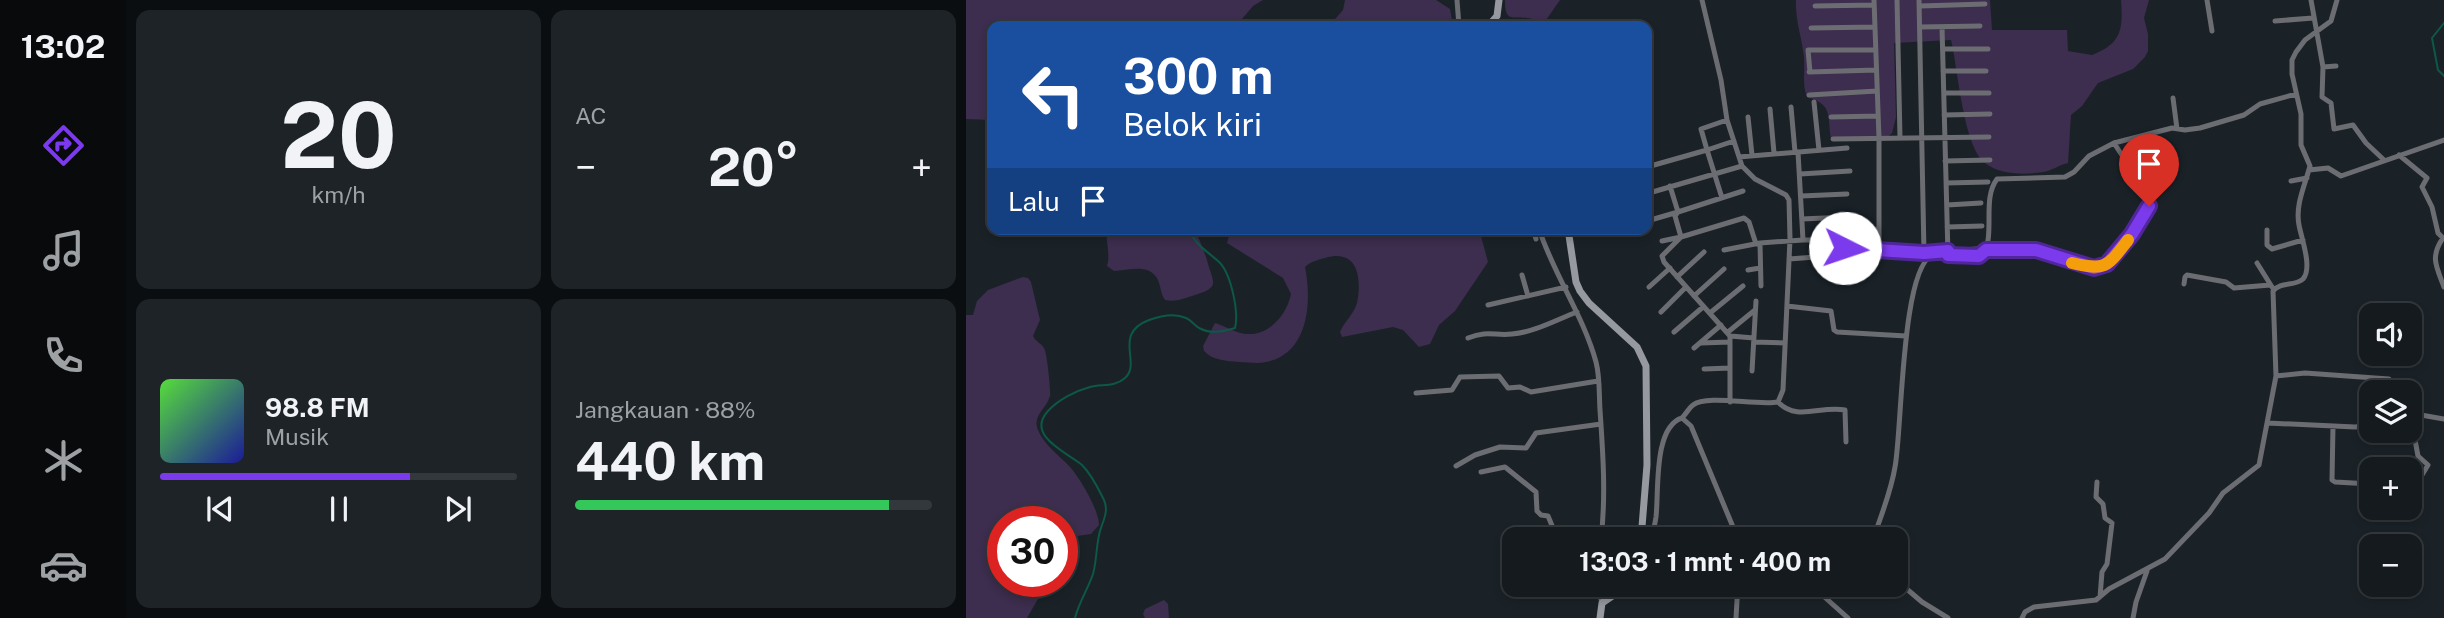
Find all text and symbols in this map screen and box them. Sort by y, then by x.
text: 13:02 [21,28,105,65]
text: 300 m [1123,47,1273,105]
icon: left [1008,49,1099,140]
text: 20 [280,82,397,188]
text: AC [575,102,606,129]
text: Belok kiri [1123,106,1262,143]
icon: directions [39,121,88,170]
pin [2119,134,2179,206]
text: 20° [708,137,799,198]
text: − [575,145,596,190]
text: + [911,145,932,190]
icon: arrive [2130,145,2168,183]
text: km/h [311,181,366,208]
icon: arrive [1074,182,1112,220]
text: Lalu [1008,186,1060,217]
position arrow [1808,211,1882,285]
icon: music [39,226,88,275]
map controls [2359,303,2422,597]
button: sound [2359,303,2422,366]
icon: phone [39,331,88,380]
button: layers [2359,380,2422,443]
text: 98.8 FM [265,392,370,423]
text: Jangkauan · 88% [575,396,756,423]
text: Musik [265,423,329,450]
text: 440 km [575,431,765,492]
icon: climate [39,436,88,485]
button: + [2359,457,2422,520]
icon: previous [201,490,239,528]
icon: pause [320,490,358,528]
icon: next [439,490,477,528]
speed limit sign: 30 [987,506,1078,597]
button: − [2359,534,2422,597]
icon: car [39,541,88,590]
text: 13:03 · 1 mnt · 400 m [1579,546,1831,577]

